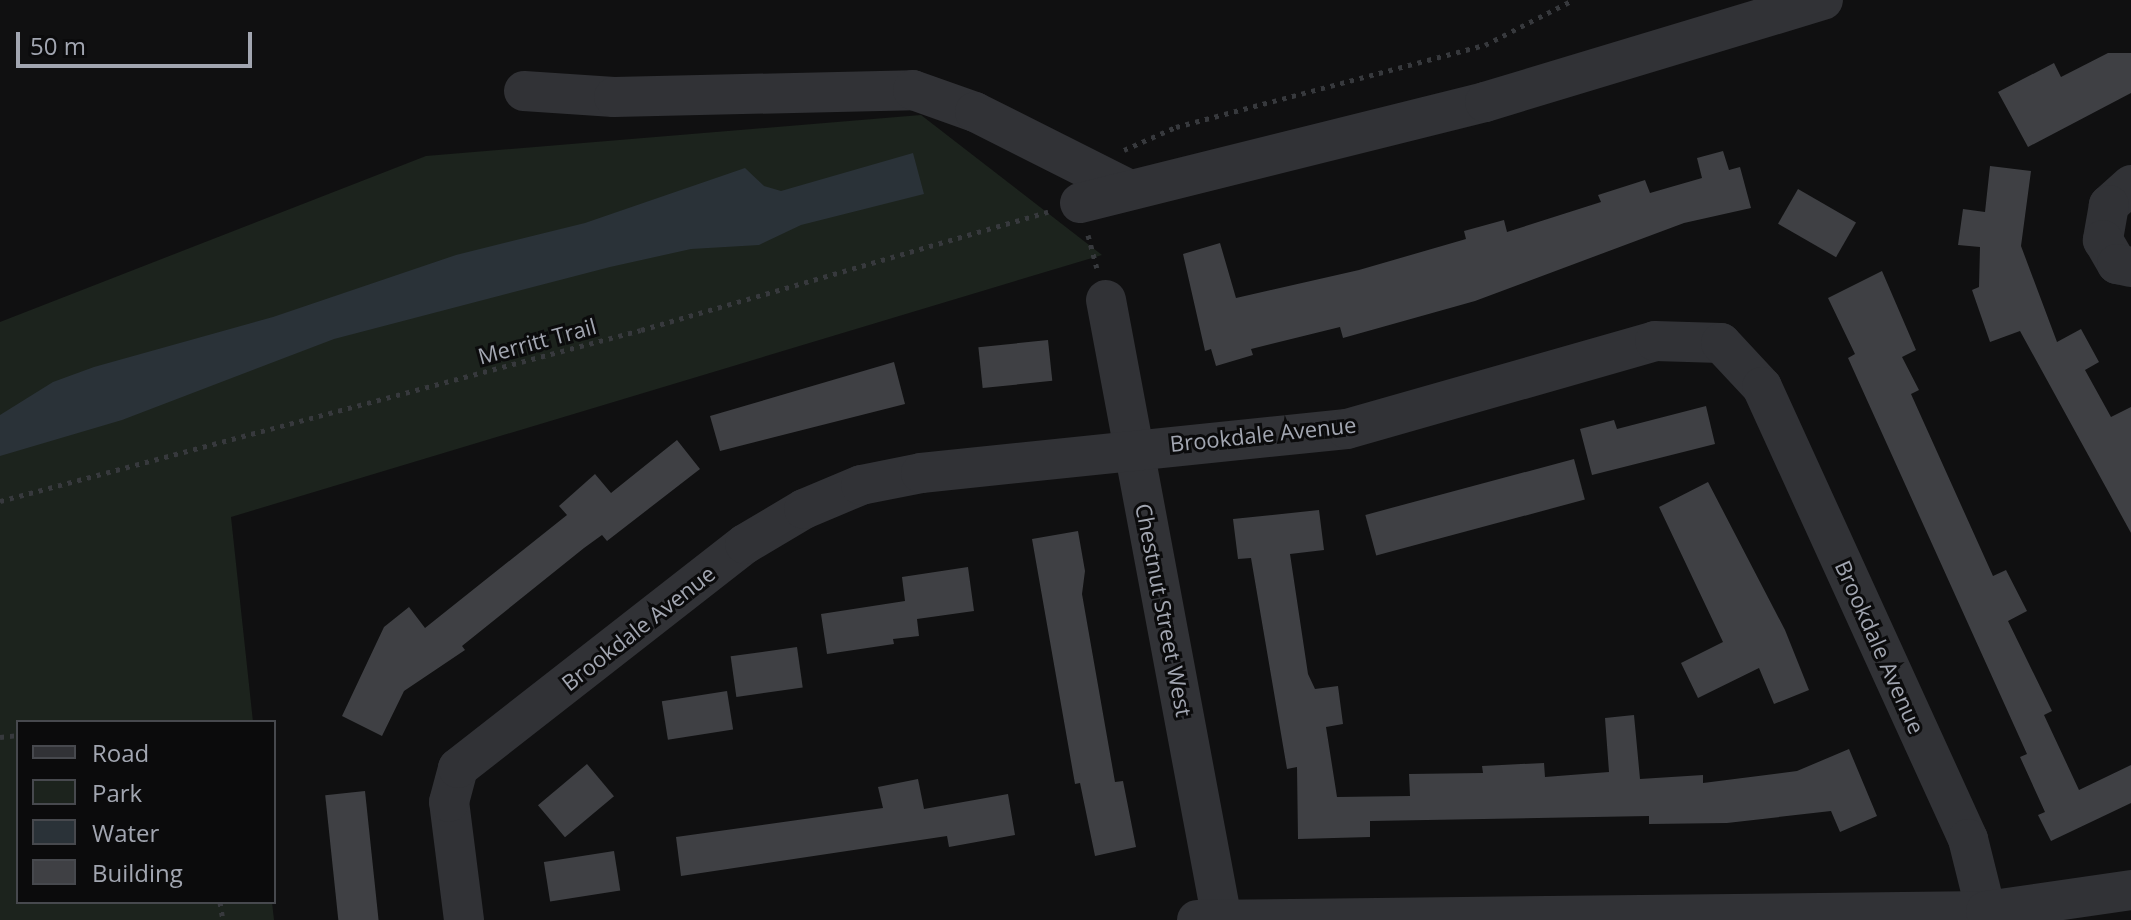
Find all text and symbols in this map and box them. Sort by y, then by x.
scale bar [20,16,256,66]
text: 50 m [30,29,86,62]
street label: Merritt Trail [475,313,599,369]
street label: Brookdale Avenue [1169,411,1357,457]
street label: Chestnut Street West [1130,501,1198,719]
street label: Brookdale Avenue [1830,556,1930,738]
street label: Brookdale Avenue [556,560,720,696]
legend [16,720,276,904]
text: Road [92,736,149,769]
text: Park [92,776,142,809]
text: Water [92,816,159,849]
text: Building [92,856,183,889]

